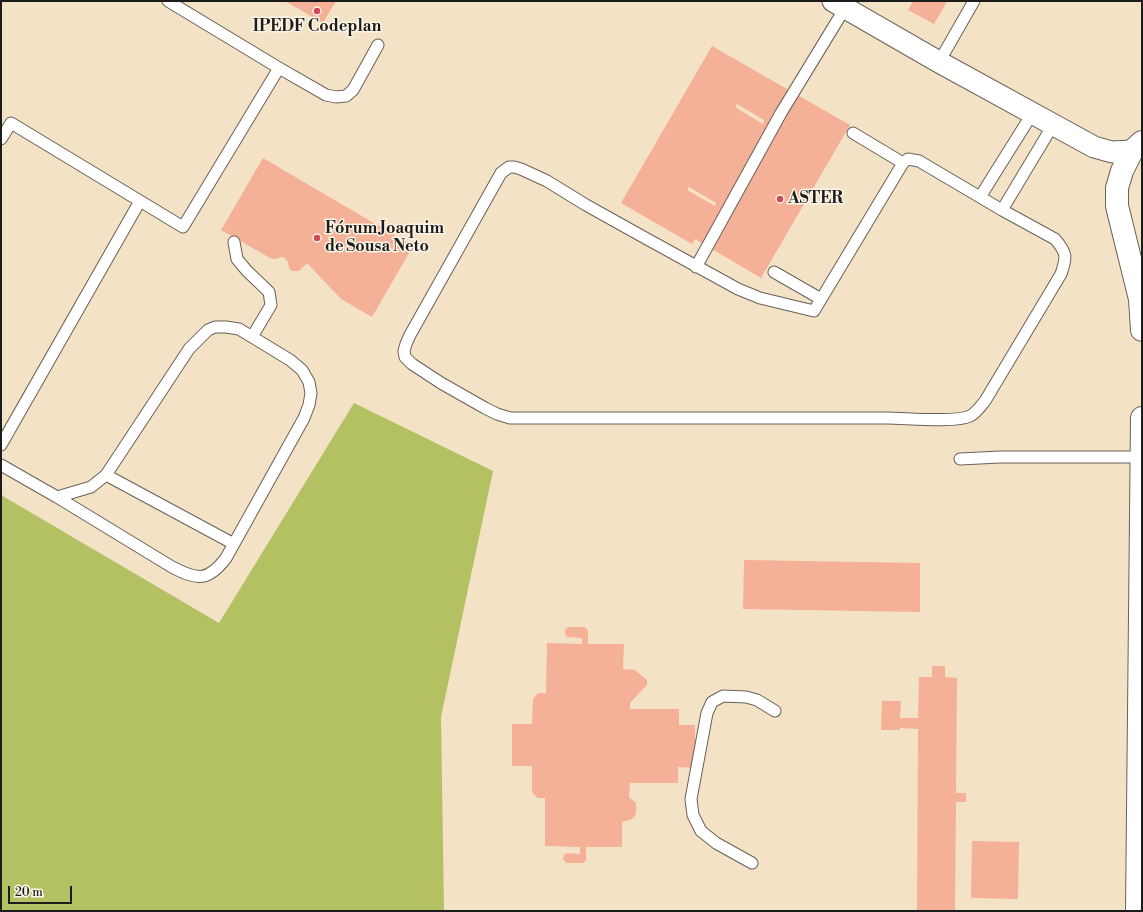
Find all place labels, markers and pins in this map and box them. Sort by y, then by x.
marker: IPEDF Codeplan [312,6,322,16]
place label: IPEDF Codeplan [253,17,381,37]
place label: ASTER [788,189,843,209]
marker: ASTER [775,194,785,204]
place label: Fórum Joaquim de Sousa Neto [325,219,444,257]
marker: Fórum Joaquim de Sousa Neto [312,233,322,243]

